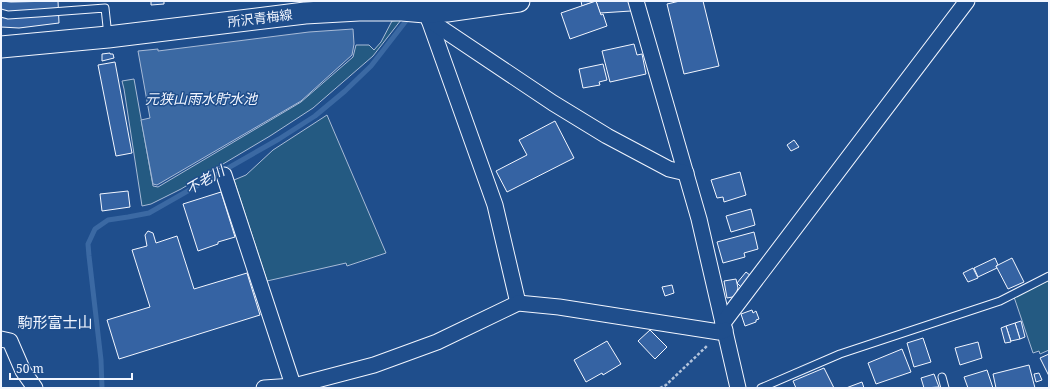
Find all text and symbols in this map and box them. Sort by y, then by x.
street label: 所沢青梅線 [227,5,293,31]
water label: 元狭山雨水貯水池 [145,89,259,108]
water label: 不老川 [182,160,229,198]
district label: 駒形富士山 [17,312,93,332]
scale bar [10,355,132,381]
text: 50 m [16,360,44,377]

